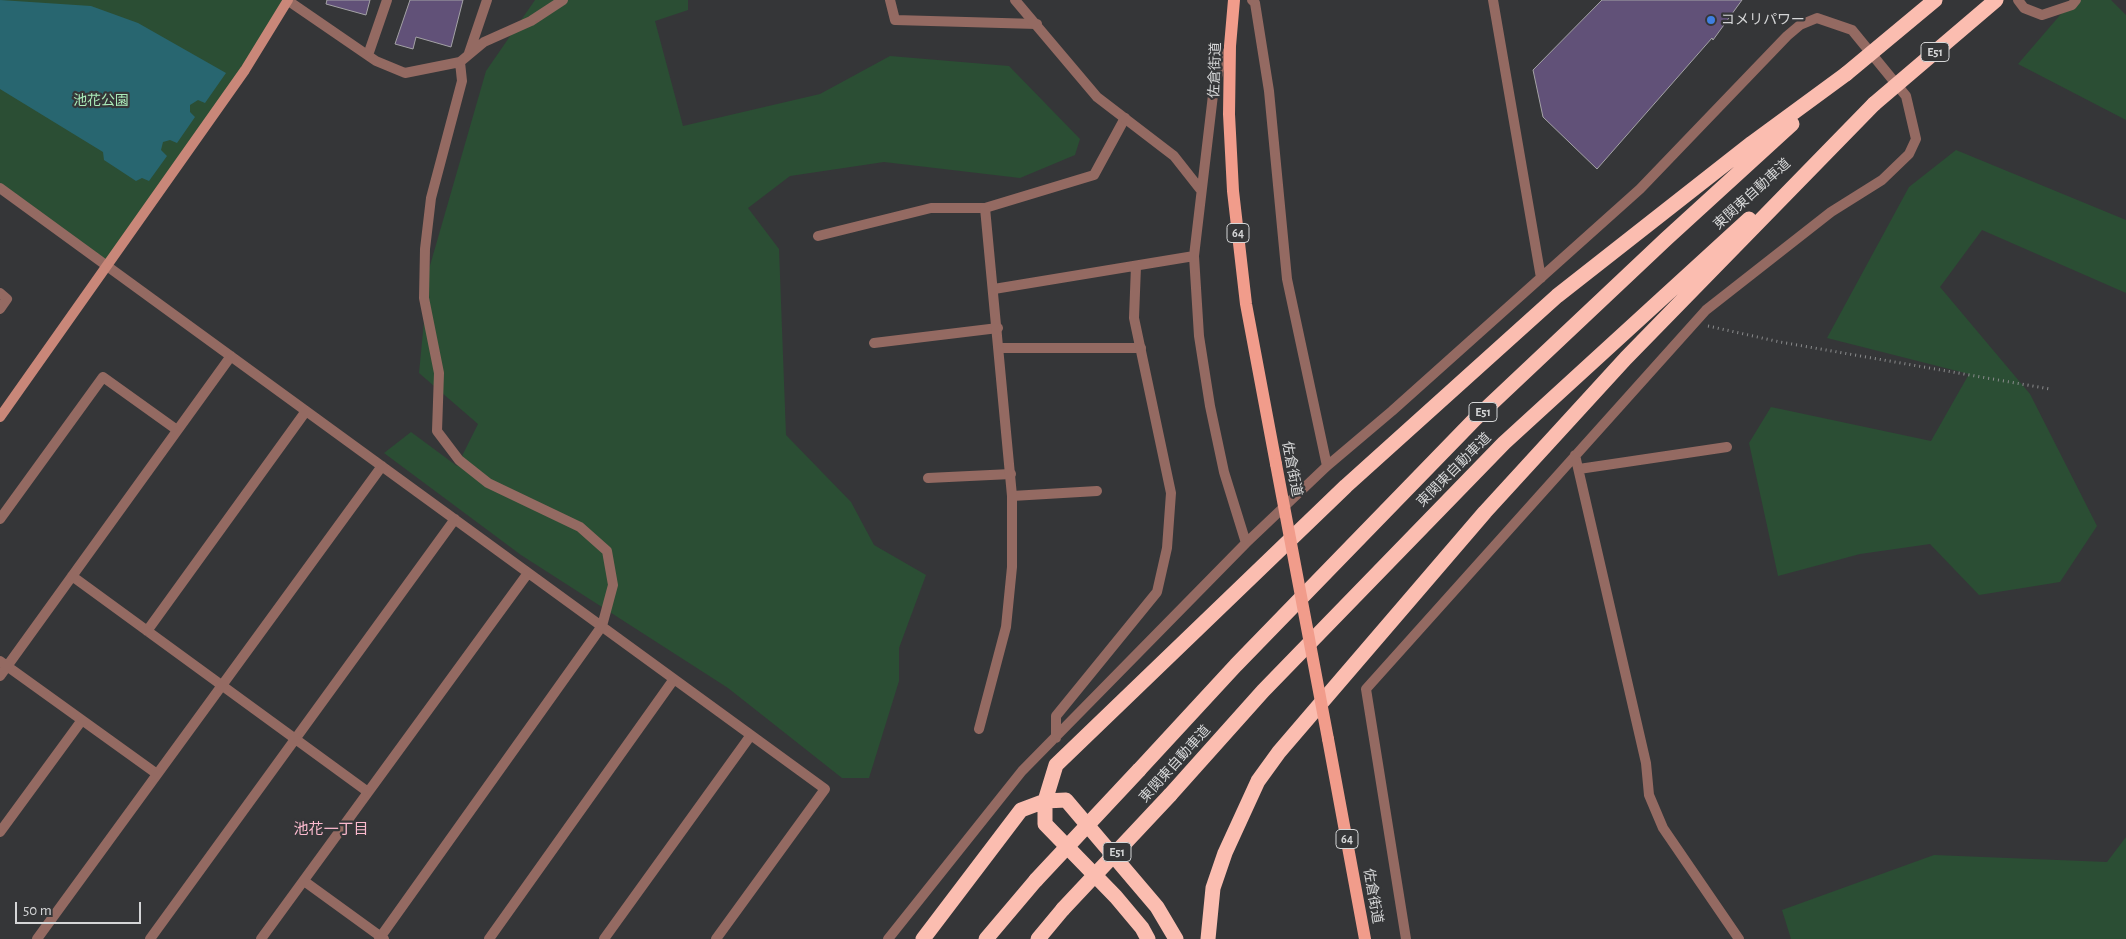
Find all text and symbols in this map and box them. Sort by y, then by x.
place label: コメリパワー [1721,12,1805,28]
marker: コメリパワー [1705,14,1717,26]
street label: 佐倉街道 [1206,42,1224,98]
road number: E51 [1921,42,1949,62]
park label: 池花公園 [73,93,129,109]
street label: 東関東自動車道 [1710,155,1794,233]
road number: 64 [1227,224,1249,242]
road number: E51 [1469,402,1497,422]
street label: 東関東自動車道 [1413,429,1495,511]
street label: 佐倉街道 [1278,440,1306,498]
street label: 東関東自動車道 [1136,722,1214,806]
district label: 池花一丁目 [294,820,368,838]
road number: 64 [1336,830,1358,849]
road number: E51 [1103,842,1131,862]
street label: 佐倉街道 [1360,867,1386,925]
scale bar [18,892,144,924]
text: 50 m [23,903,52,918]

